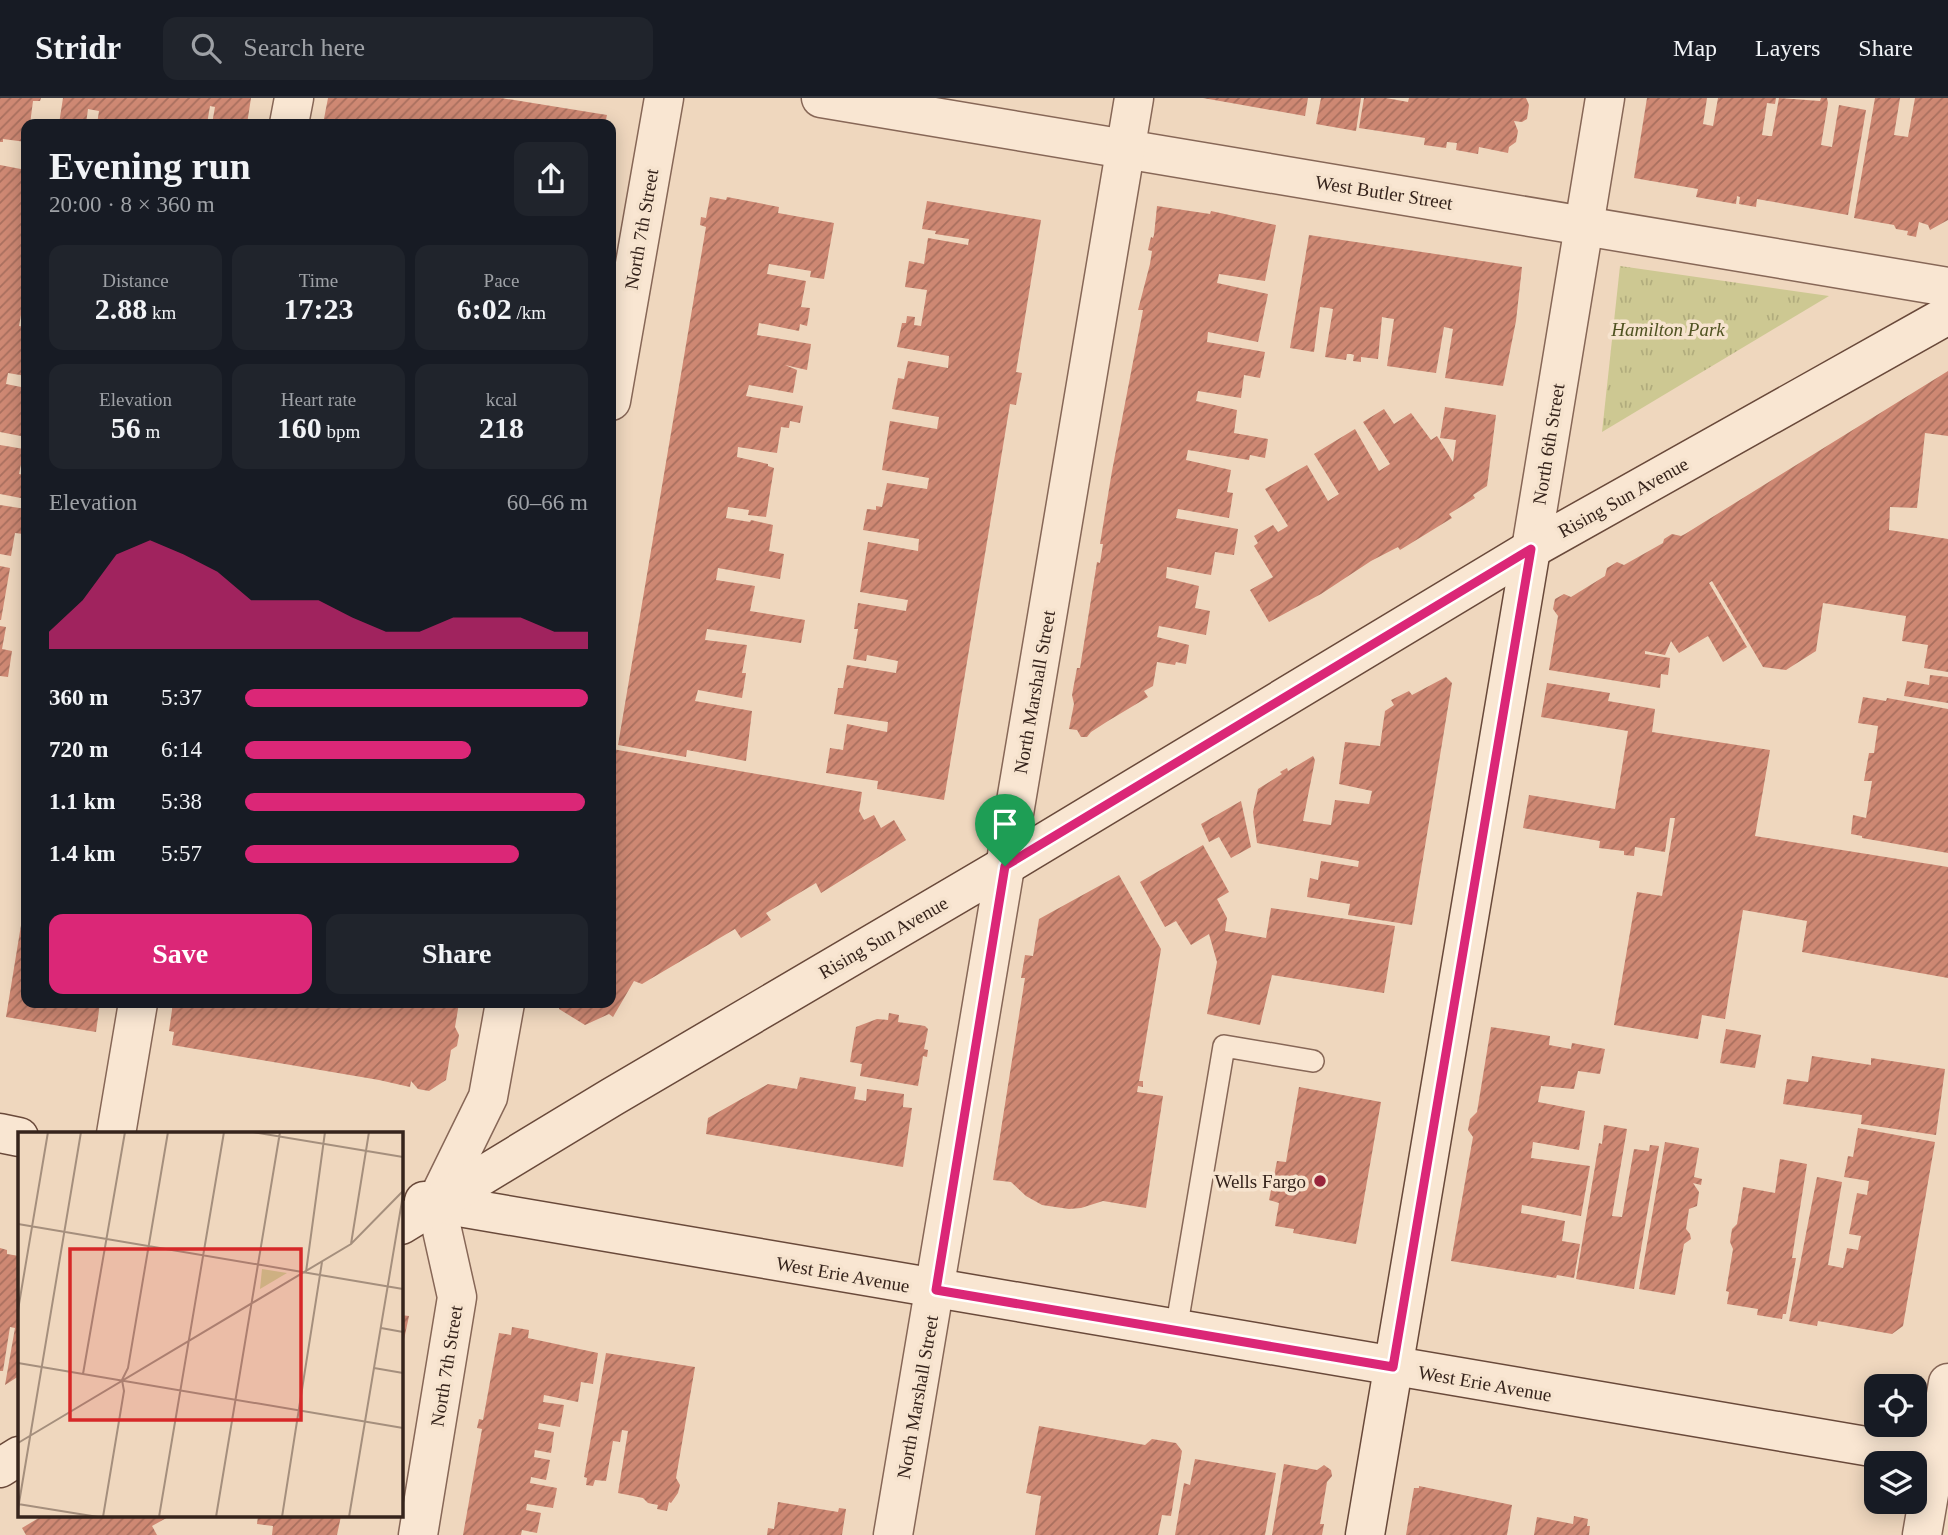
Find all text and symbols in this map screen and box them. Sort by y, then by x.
search box [163,17,653,80]
icon: search [187,29,225,67]
text: Stridr [35,30,121,66]
text: Search here [243,33,365,62]
text: Map [1673,35,1717,61]
text: Layers [1755,35,1820,61]
text: Share [1858,35,1913,61]
button: share [514,142,588,216]
text: Evening run [49,145,251,187]
street label: North 7th Street [621,166,663,291]
street label: West Butler Street [1314,171,1455,214]
text: 20:00 · 8 × 360 m [49,192,215,217]
text: Distance [102,270,169,291]
text: Time [299,270,338,291]
text: Pace [484,270,519,291]
text: 2.88 [95,292,147,325]
text: 17:23 [284,292,354,325]
text: 6:02 [457,292,512,325]
text: km [147,302,176,323]
text: /km [512,302,546,323]
park label: Hamilton Park [1610,319,1725,340]
street label: North 6th Street [1529,381,1569,506]
text: Elevation [99,389,172,410]
text: Heart rate [281,389,356,410]
text: kcal [486,389,517,410]
text: 56 [111,411,141,444]
text: 160 [277,411,322,444]
text: 218 [479,411,524,444]
text: m [141,421,160,442]
text: bpm [322,421,360,442]
street label: Rising Sun Avenue [1555,453,1692,542]
text: Elevation [49,490,137,515]
text: 60–66 m [507,490,588,515]
street label: North Marshall Street [1010,608,1059,775]
text: 360 m [49,685,108,710]
text: 5:37 [161,685,202,710]
text: 720 m [49,737,108,762]
text: 6:14 [161,737,202,762]
text: 1.1 km [49,789,115,814]
text: 5:38 [161,789,202,814]
pin [975,794,1035,866]
icon: arrive [986,805,1024,843]
text: 1.4 km [49,841,115,866]
text: 5:57 [161,841,202,866]
street label: Rising Sun Avenue [815,892,951,983]
button: Save [49,914,312,994]
button: Share [326,914,588,994]
inset map [18,1132,402,1518]
place label: Wells Fargo [1214,1171,1306,1192]
marker: Wells Fargo [1312,1173,1328,1189]
street label: West Erie Avenue [774,1252,911,1297]
street label: North 7th Street [427,1303,467,1428]
street label: North Marshall Street [893,1313,942,1480]
street label: West Erie Avenue [1416,1361,1553,1406]
map controls [1864,1374,1927,1514]
button: locate [1864,1374,1927,1437]
button: layers [1864,1451,1927,1514]

